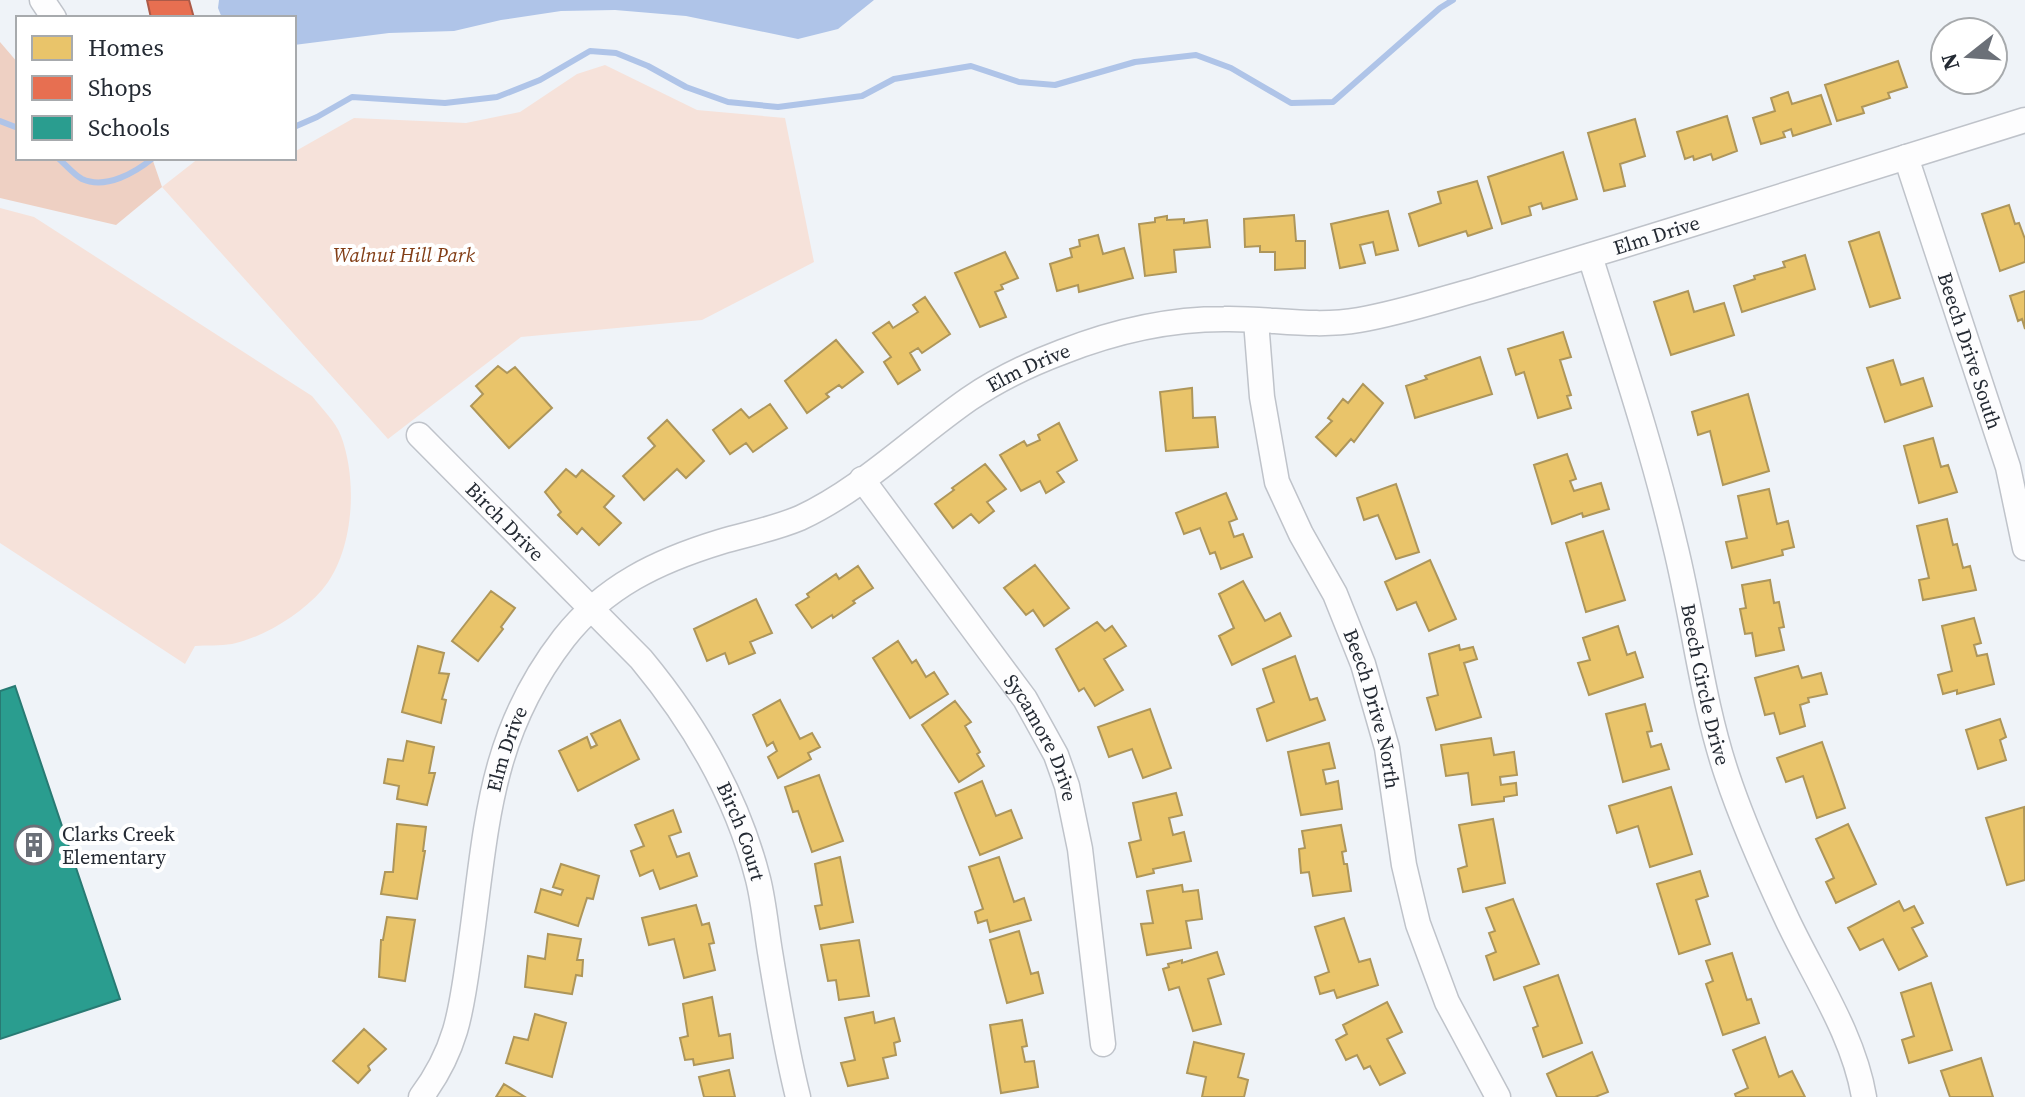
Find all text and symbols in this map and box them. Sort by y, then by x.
legend [16,16,296,160]
north arrow [1929,16,2009,96]
text: Homes [88,31,164,64]
text: N [1933,50,1967,74]
text: Shops [88,71,152,104]
text: Schools [88,111,170,144]
street label: Elm Drive [1610,209,1703,262]
park label: Walnut Hill Park [333,241,475,269]
street label: Beech Drive South [1931,269,2009,433]
street label: Elm Drive [981,336,1074,399]
street label: Birch Drive [459,476,550,567]
street label: Beech Circle Drive [1674,601,1737,769]
street label: Beech Drive North [1336,625,1407,791]
street label: Sycamore Drive [997,668,1084,804]
street label: Elm Drive [480,701,534,794]
street label: Birch Court [710,777,772,884]
place label: Clarks Creek Elementary [62,820,175,871]
building icon: Clarks Creek Elementary [13,824,55,866]

